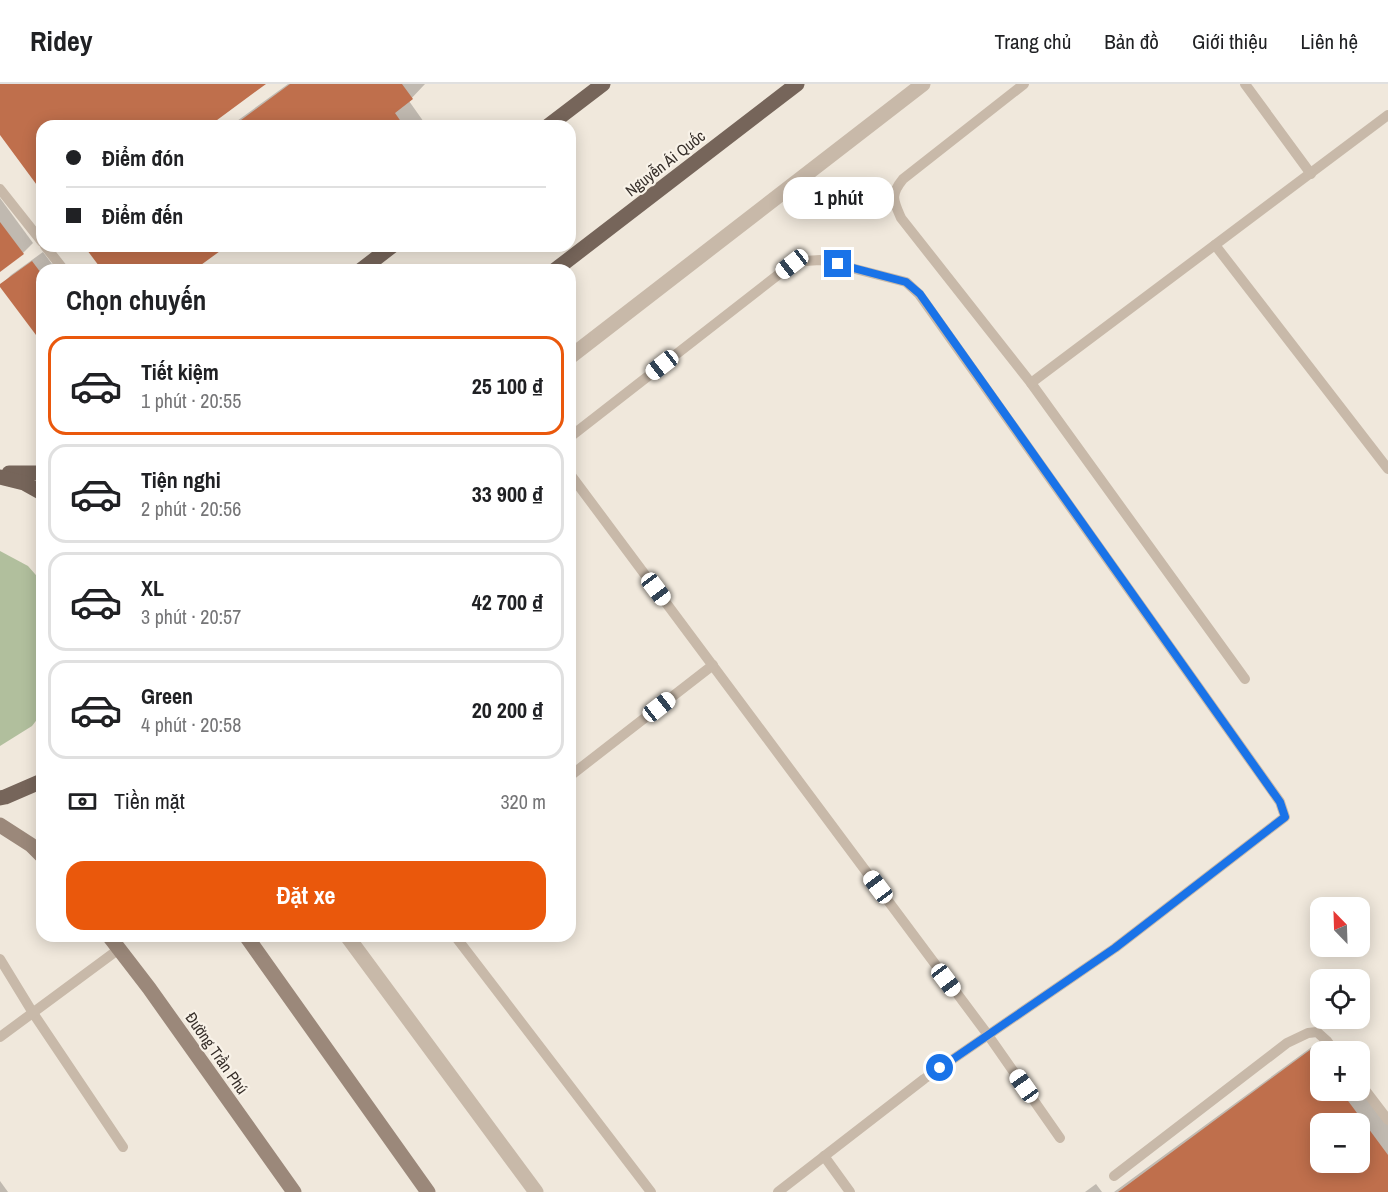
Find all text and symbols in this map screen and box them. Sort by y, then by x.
text: Ridey [30,22,93,60]
text: Trang chủ [994,27,1071,56]
text: Bản đồ [1104,27,1159,56]
text: Giới thiệu [1192,27,1268,56]
text: Liên hệ [1301,27,1358,56]
street label: Nguyễn Ái Quốc [621,125,710,201]
text: Điểm đón [102,143,184,173]
callout: 1 phút [782,177,894,219]
text: 1 phút [814,184,863,211]
text: Điểm đến [102,201,183,231]
car [772,246,812,282]
route end [824,250,851,277]
text: Chọn chuyến [66,282,206,318]
car [642,347,682,383]
text: Tiết kiệm [141,357,219,387]
icon: car [69,359,123,413]
text: 25 100 ₫ [472,371,543,401]
text: 1 phút · 20:55 [141,387,241,414]
text: Tiện nghi [141,465,221,495]
icon: car [69,467,123,521]
text: 33 900 ₫ [472,479,543,509]
text: 2 phút · 20:56 [141,495,241,522]
car [638,569,674,609]
text: XL [141,573,164,603]
icon: car [69,575,123,629]
text: 42 700 ₫ [472,587,543,617]
text: 3 phút · 20:57 [141,603,241,630]
text: Green [141,681,193,711]
icon: car [69,683,123,737]
car [639,689,679,725]
text: 20 200 ₫ [472,695,543,725]
text: 4 phút · 20:58 [141,711,241,738]
icon: cash [66,785,99,818]
text: Tiền mặt [114,786,185,816]
text: 320 m [500,788,546,815]
button: Đặt xe [66,861,546,930]
car [860,867,896,907]
north arrow [1310,897,1370,957]
map controls [1310,897,1370,1173]
car [928,960,964,1000]
button: locate [1310,969,1370,1029]
street label: Đường Trần Phú [181,1008,253,1098]
button: + [1310,1041,1370,1101]
route start [926,1054,953,1081]
car [1006,1066,1042,1106]
button: − [1310,1113,1370,1173]

